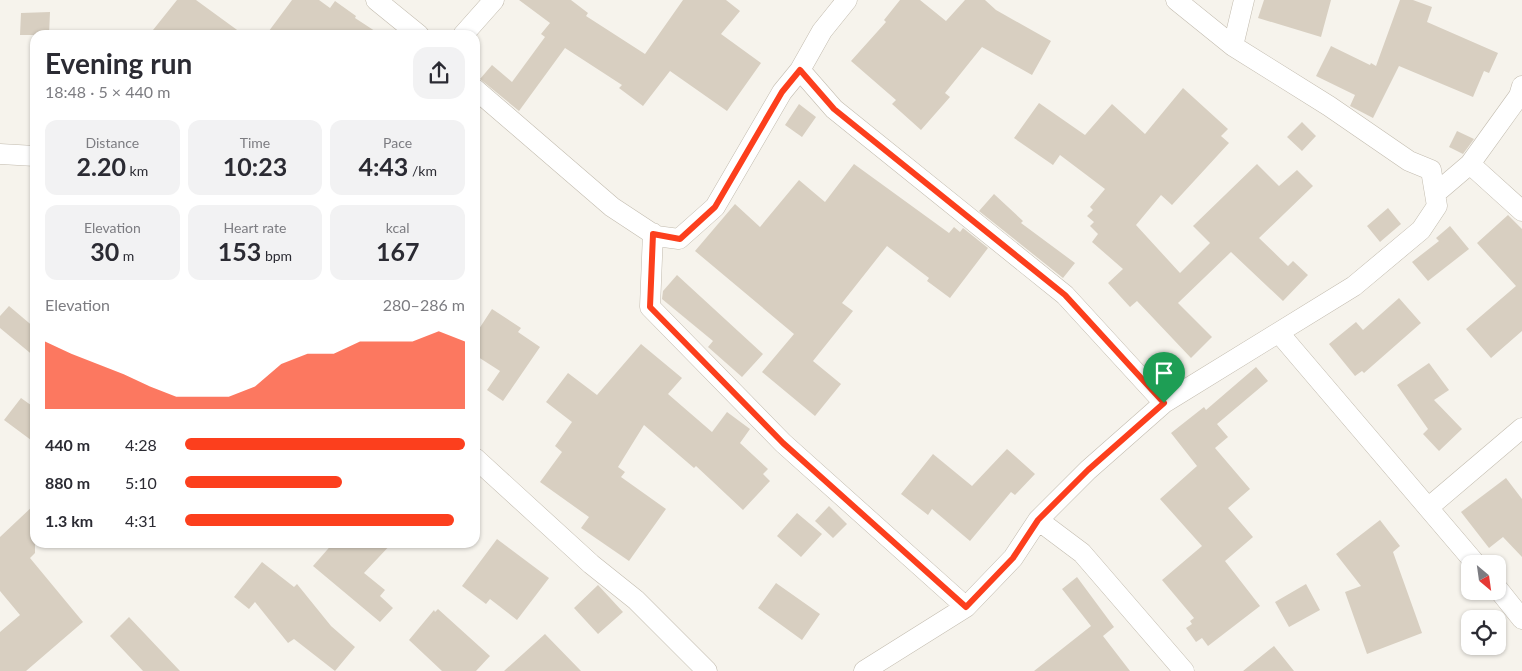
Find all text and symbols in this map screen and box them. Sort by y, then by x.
text: Evening run [45,46,192,80]
button: share [413,47,465,99]
text: 18:48 · 5 × 440 m [45,82,170,101]
text: Distance [85,134,139,151]
text: Time [240,134,270,151]
text: Pace [383,134,412,151]
text: 2.20 [76,151,126,181]
text: 10:23 [223,151,287,181]
text: 4:43 [358,151,408,181]
text: km [126,162,148,179]
text: /km [408,162,437,179]
text: Elevation [84,219,141,236]
text: Heart rate [224,219,286,236]
text: kcal [386,219,410,236]
text: 30 [90,236,119,266]
text: 153 [218,236,261,266]
text: 167 [376,236,419,266]
text: m [119,247,134,264]
text: bpm [261,247,292,264]
text: Elevation [45,295,110,314]
text: 280–286 m [383,295,465,314]
pin [1143,352,1185,403]
icon: arrive [1150,359,1178,387]
text: 440 m [45,435,90,454]
text: 4:28 [125,435,157,454]
text: 880 m [45,473,90,492]
text: 5:10 [125,473,157,492]
text: 1.3 km [45,511,93,530]
text: 4:31 [125,511,157,530]
north arrow [1461,555,1506,600]
map controls [1461,555,1506,655]
button: locate [1461,610,1506,655]

